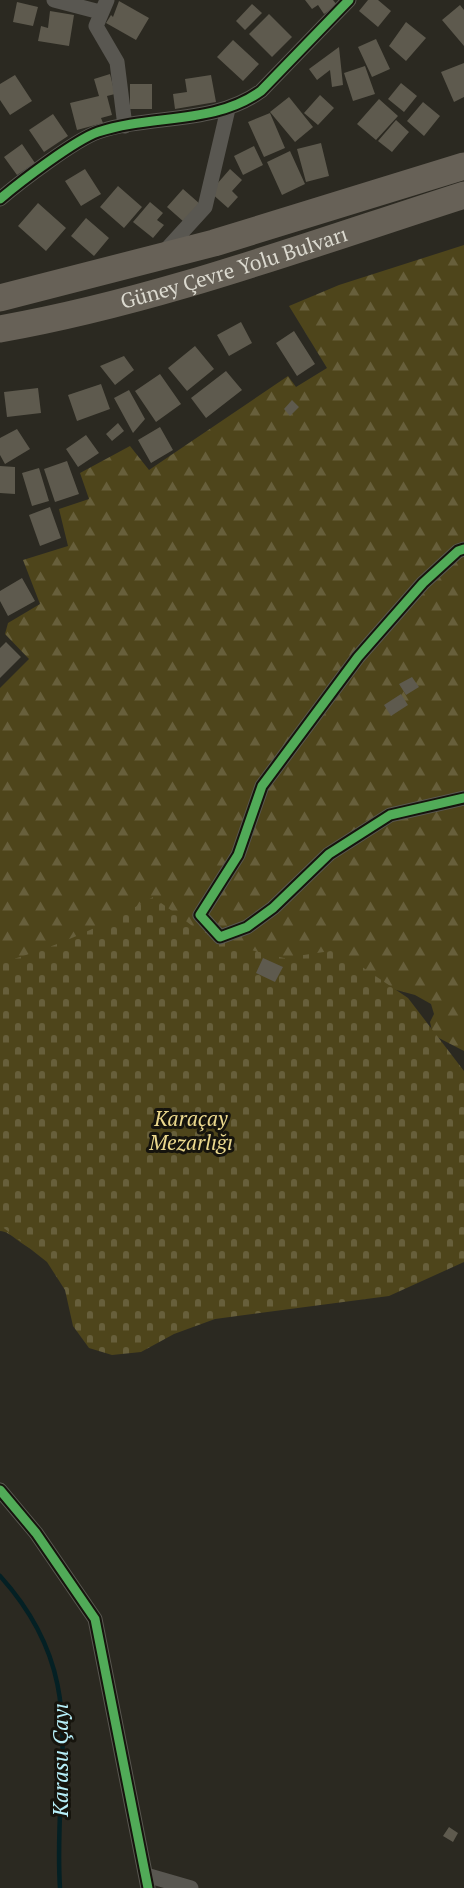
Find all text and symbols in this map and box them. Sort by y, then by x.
street label: Güney Çevre Yolu Bulvarı [117,219,351,315]
park label: Karaçay Mezarlığı [148,1104,233,1156]
water label: Karasu Çayı [45,1703,74,1818]

